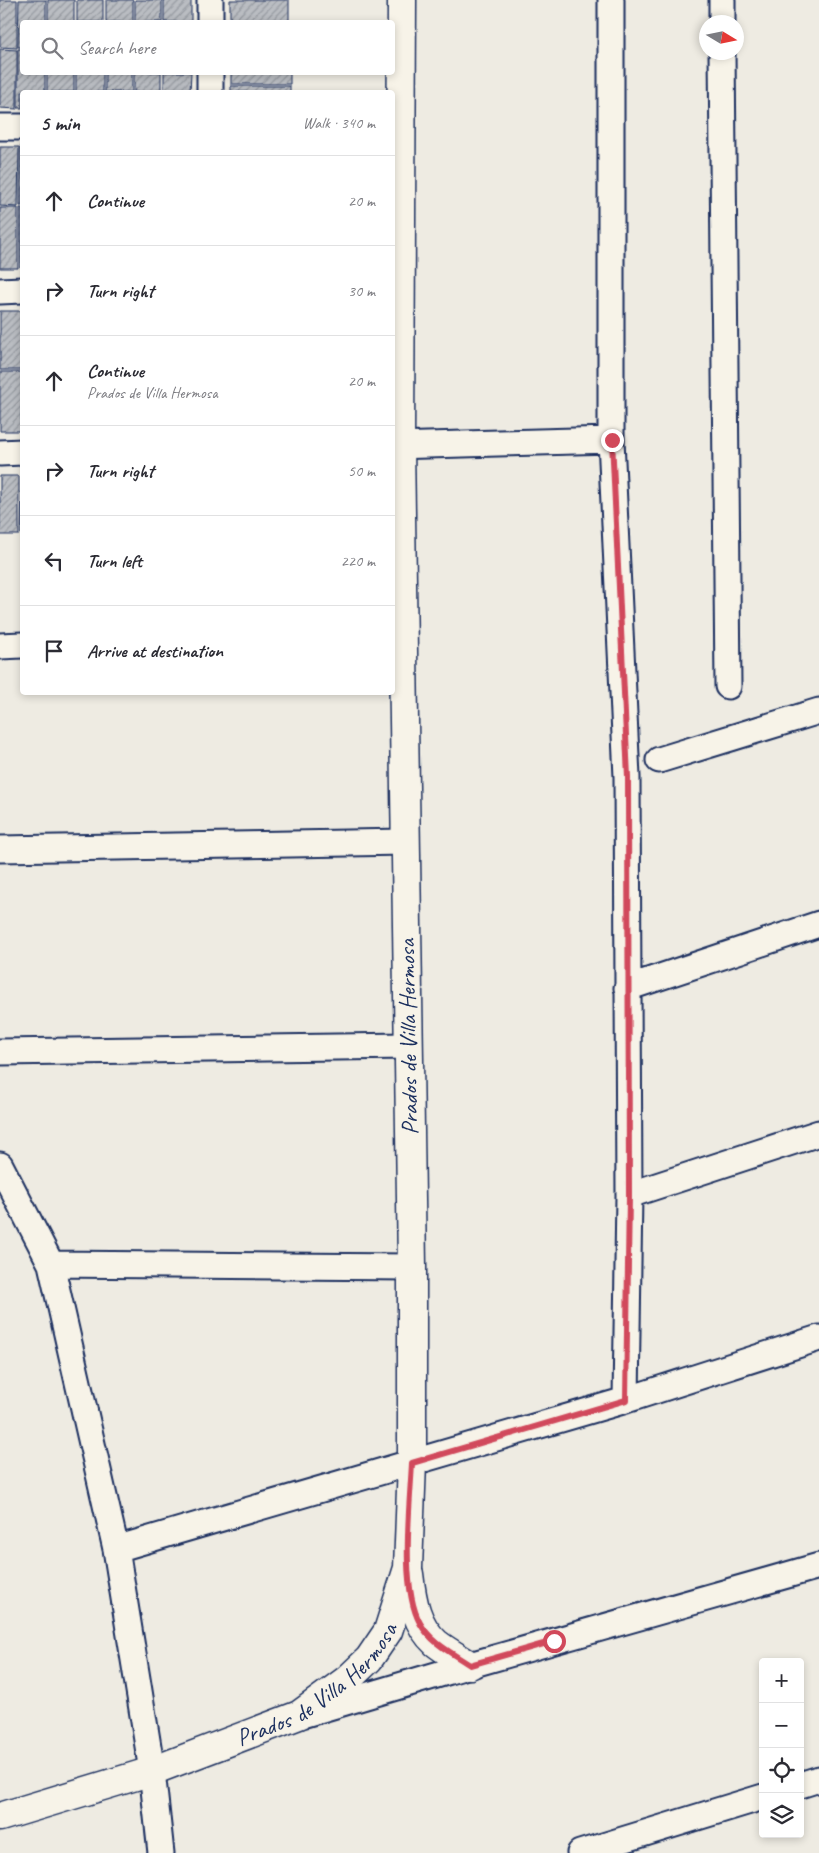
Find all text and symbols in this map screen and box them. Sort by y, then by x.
north arrow [699,15,744,60]
search box [20,20,395,75]
icon: search [38,34,66,62]
text: Search here [78,36,155,60]
text: 5 min [40,110,80,136]
text: Walk · 340 m [303,113,375,133]
icon: ahead [40,187,68,215]
text: Continue [87,189,144,213]
text: 20 m [348,191,375,211]
icon: right [40,277,68,305]
text: Turn right [87,279,154,303]
text: 30 m [348,281,375,301]
text: Continue [87,359,144,383]
icon: ahead [40,367,68,395]
text: 20 m [348,371,375,391]
text: Prados de Villa Hermosa [87,383,218,403]
route end [601,429,624,452]
icon: right [40,457,68,485]
text: Turn right [87,459,154,483]
text: 50 m [348,461,375,481]
icon: left [40,547,68,575]
text: Turn left [87,549,142,573]
text: 220 m [341,551,375,571]
icon: arrive [40,637,68,665]
text: Arrive at destination [87,639,223,663]
street label: Prados de Villa Hermosa [391,937,425,1135]
street label: Prados de Villa Hermosa [232,1619,405,1753]
route start [543,1630,566,1653]
map controls [759,1658,804,1838]
button: + [759,1658,804,1703]
button: − [759,1703,804,1748]
button: locate [759,1748,804,1793]
button: layers [759,1793,804,1838]

